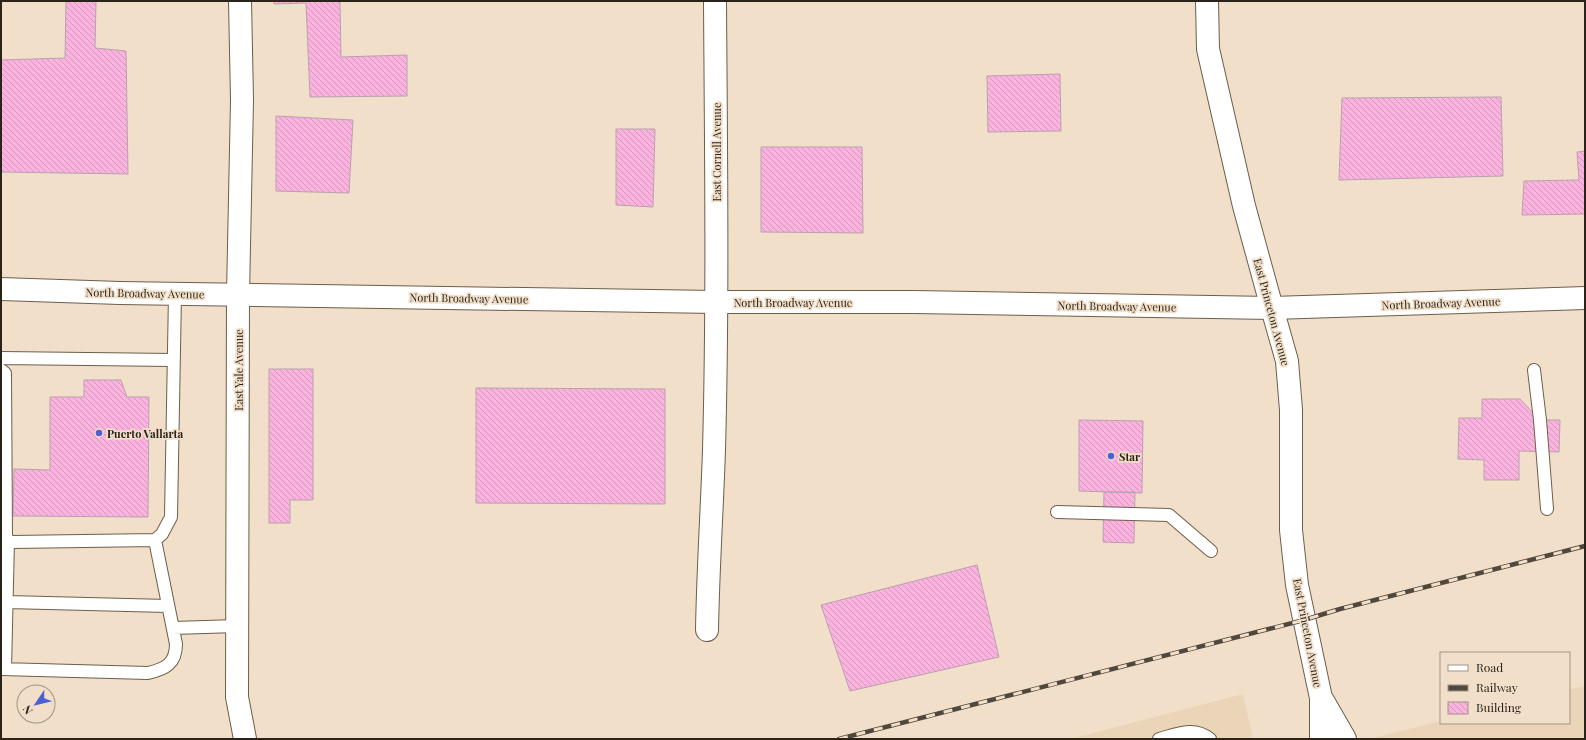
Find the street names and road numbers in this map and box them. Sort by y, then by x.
street label: East Cornell Avenue [709,102,724,202]
street label: East Princeton Avenue [1250,257,1294,368]
street label: North Broadway Avenue [86,284,205,302]
street label: North Broadway Avenue [410,289,529,307]
street label: North Broadway Avenue [1381,293,1501,313]
street label: North Broadway Avenue [734,295,853,310]
street label: North Broadway Avenue [1058,297,1177,315]
street label: East Yale Avenue [231,329,246,411]
street label: East Princeton Avenue [1290,577,1326,689]

